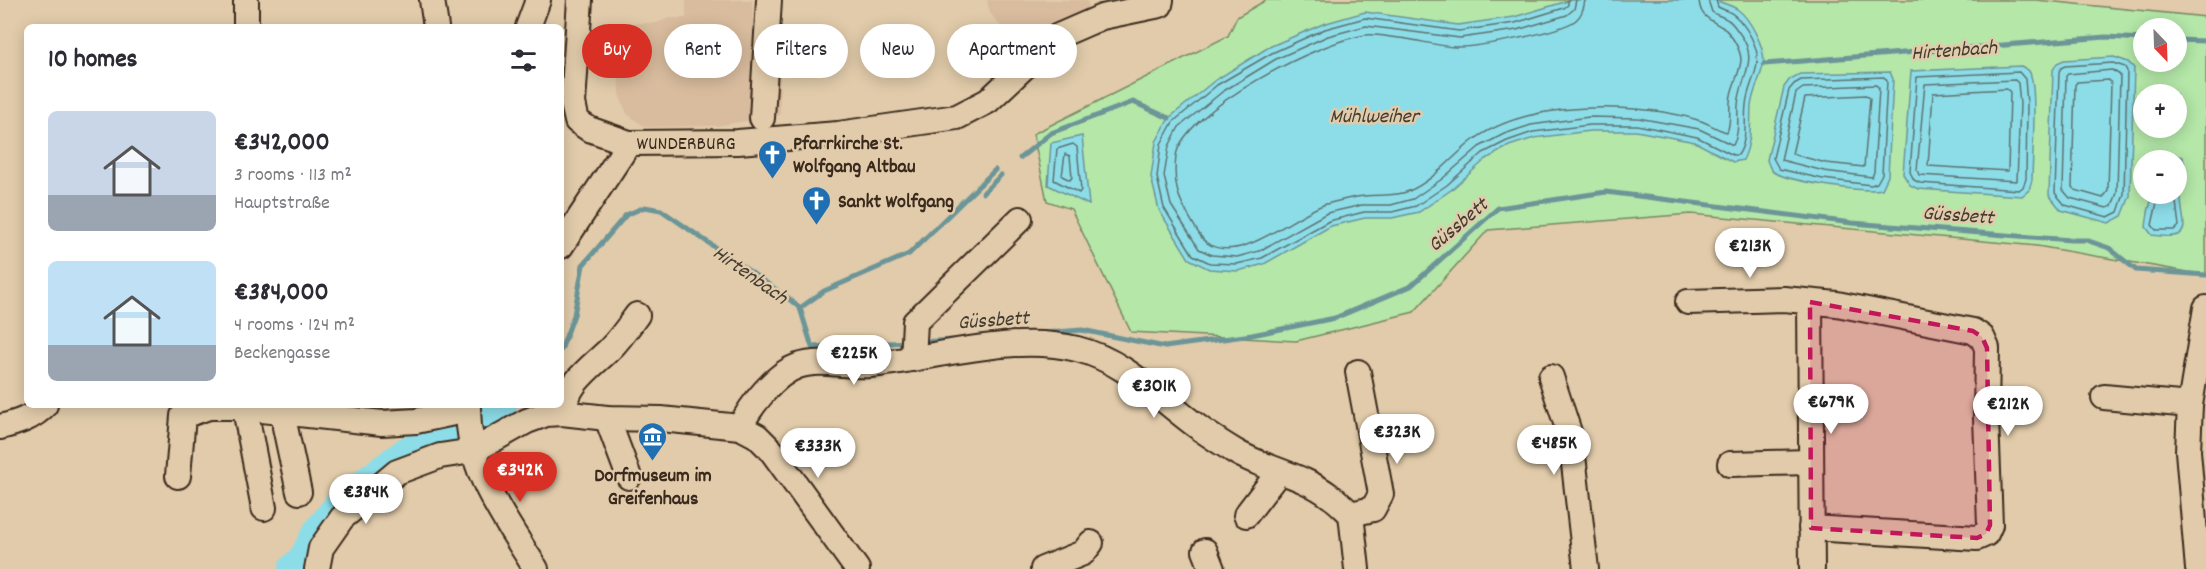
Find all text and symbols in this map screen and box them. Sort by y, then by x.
north arrow [2133,18,2187,72]
map controls [2133,18,2187,204]
chip: Buy [582,24,652,78]
chip: Rent [664,24,742,78]
chip: Filters [754,24,848,78]
chip: New [860,24,935,78]
chip: Apartment [947,24,1077,78]
water label: Hirtenbach [1910,34,2000,70]
text: 10 homes [48,42,138,79]
icon: filters [507,44,540,77]
button: + [2133,84,2187,138]
water label: Mühlweiher [1329,103,1421,133]
text: €342,000 [234,125,330,162]
street label: WUNDERBURG [636,131,736,159]
place label: Pfarrkirche St. Wolfgang Altbau [793,131,916,182]
icon: home [96,135,168,207]
church icon: Pfarrkirche St. Wolfgang Altbau [756,138,788,180]
button: − [2133,150,2187,204]
text: 3 rooms · 113 m² [234,162,352,190]
church icon: Sankt Wolfgang [801,184,833,226]
place label: Sankt Wolfgang [838,189,954,217]
text: Hauptstraße [234,190,330,218]
water label: Güssbett [1422,190,1498,261]
water label: Güssbett [1921,200,1997,235]
pin: €213K [1708,228,1792,279]
text: €213K [1729,233,1771,261]
water label: Hirtenbach [705,239,794,314]
text: €384,000 [234,275,329,312]
icon: home [96,285,168,357]
water label: Güssbett [957,304,1032,339]
text: 4 rooms · 124 m² [234,312,355,340]
pin: €225K [812,335,896,386]
text: Beckengasse [234,340,330,368]
text: €225K [830,340,878,368]
pin: €301K [1112,368,1196,419]
text: €301K [1132,373,1176,401]
pin: €679K [1789,384,1873,435]
pin: €212K [1966,386,2050,437]
text: €679K [1807,389,1855,417]
text: €212K [1987,391,2029,419]
pin: €323K [1355,414,1439,465]
text: €323K [1374,419,1420,447]
museum icon: Dorfmuseum im Greifenhaus [637,420,669,462]
pin: €485K [1512,425,1596,476]
pin: €333K [776,428,860,479]
text: €485K [1531,430,1577,458]
text: €333K [794,433,842,461]
pin: €342K [478,452,562,503]
text: €342K [497,457,543,485]
place label: Dorfmuseum im Greifenhaus [594,463,712,514]
pin: €384K [324,474,408,525]
text: €384K [343,479,389,507]

